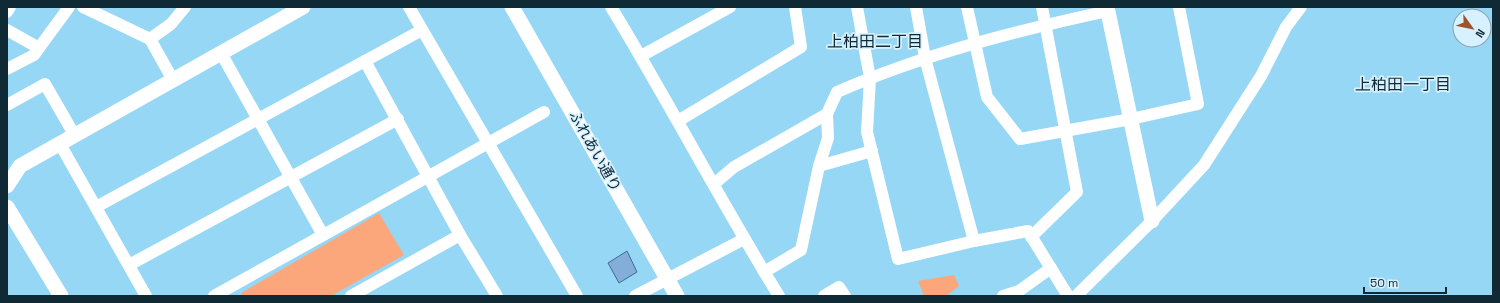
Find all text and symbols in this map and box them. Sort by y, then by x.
north arrow [1452,8,1492,48]
text: N [1473,27,1488,40]
district label: 上柏田二丁目 [827,31,923,52]
district label: 上柏田一丁目 [1355,74,1451,95]
street label: ふれあい通り [565,107,626,195]
scale bar [1364,269,1446,295]
text: 50 m [1370,275,1398,291]

